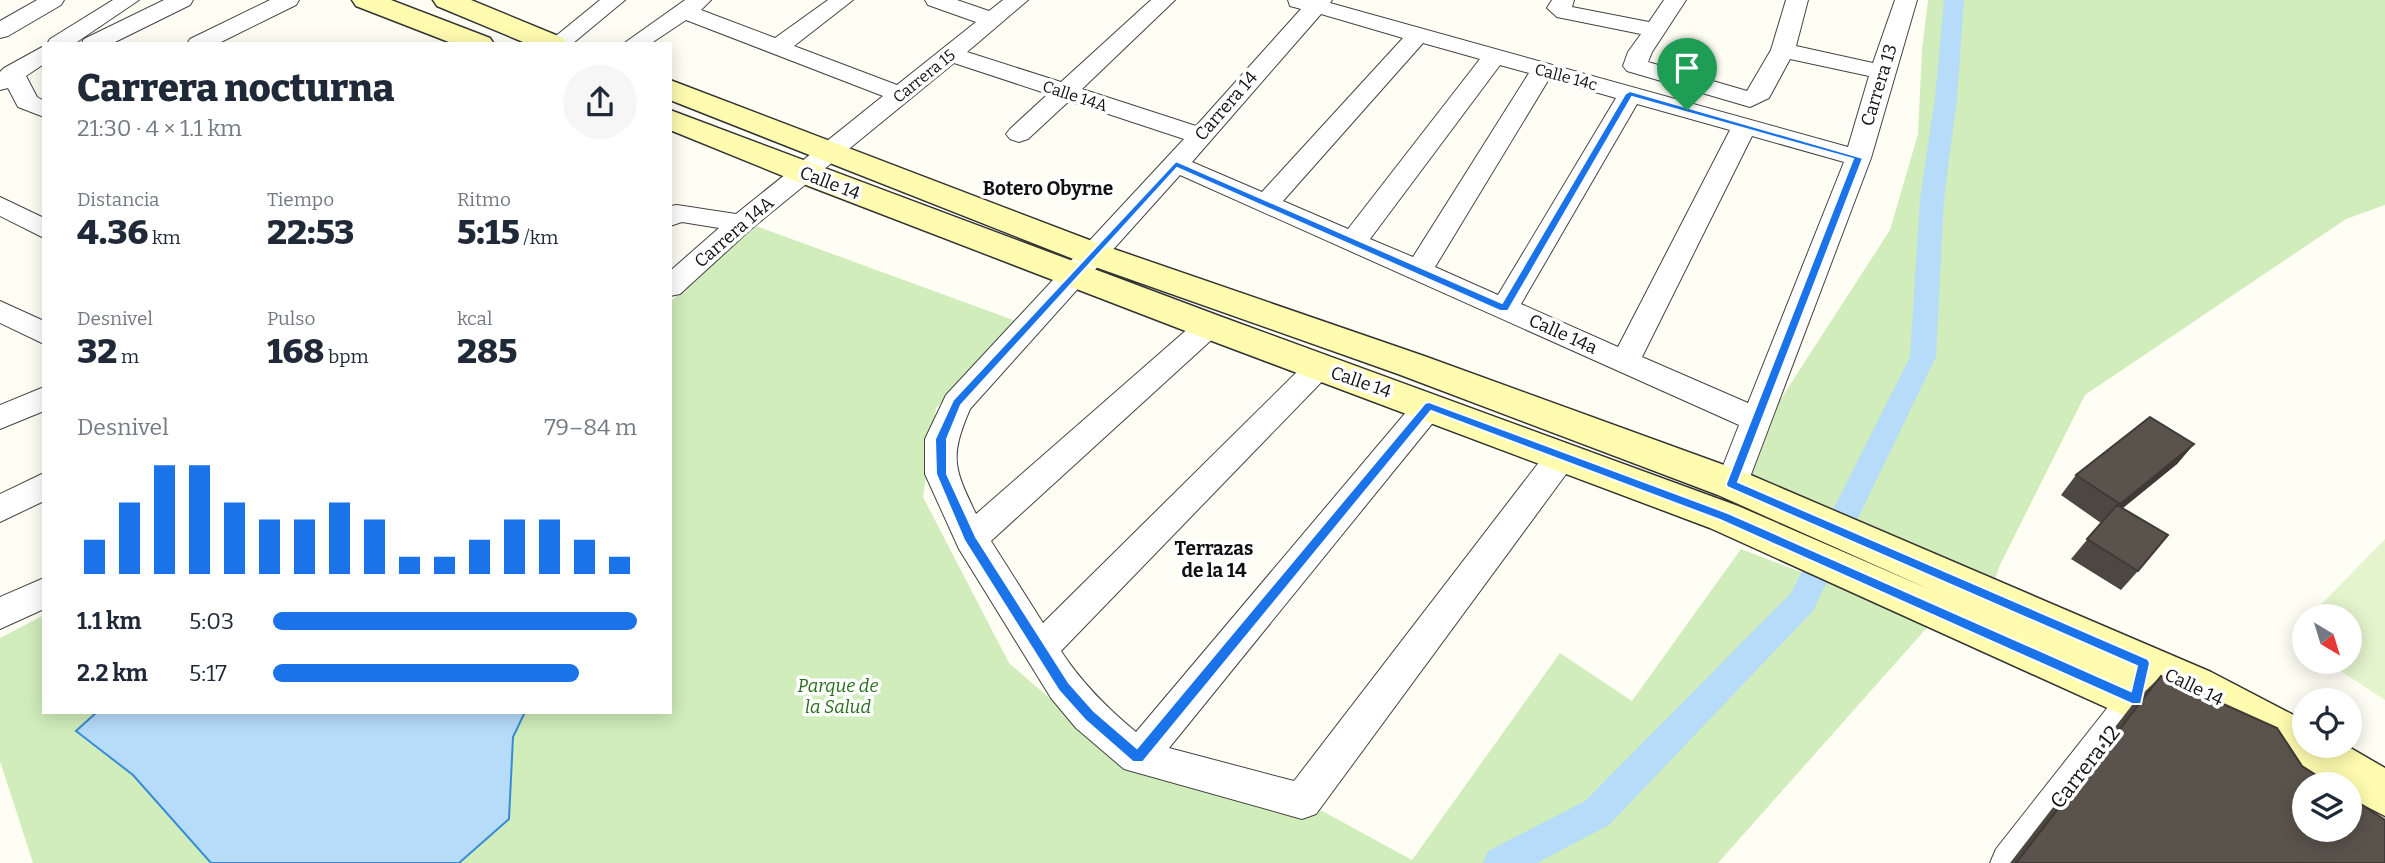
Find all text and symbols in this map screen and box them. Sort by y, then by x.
pin [1657,38,1717,110]
street label: Carrera 13 [1856,41,1902,129]
street label: Carrera 15 [889,45,959,107]
icon: arrive [1668,49,1706,87]
street label: Calle 14c [1533,60,1599,94]
text: Carrera nocturna [77,65,394,111]
button: share [563,65,637,139]
street label: Carrera 14 [1190,66,1262,145]
street label: Calle 14A [1040,77,1110,116]
text: 21:30 · 4 × 1.1 km [77,114,242,142]
street label: Calle 14 [797,161,864,205]
district label: Botero Obyrne [983,177,1113,200]
text: Distancia [77,188,159,211]
text: Tiempo [267,188,334,211]
text: Ritmo [457,188,511,211]
street label: Carrera 14A [690,192,778,272]
text: 4.36 [77,211,148,253]
text: 22:53 [267,211,354,253]
text: 5:15 [457,211,520,253]
text: km [148,226,181,249]
text: /km [520,226,558,249]
text: Desnivel [77,307,153,330]
text: Pulso [267,307,315,330]
text: kcal [457,307,492,330]
street label: Calle 14a [1525,309,1601,359]
text: 32 [77,330,117,372]
text: 168 [267,330,324,372]
text: 285 [457,330,517,372]
text: m [117,345,139,368]
text: bpm [324,345,369,368]
street label: Calle 14 [1328,361,1395,403]
text: Desnivel [77,413,169,441]
text: 79–84 m [544,413,637,441]
district label: Terrazas de la 14 [1175,537,1253,582]
north arrow [2292,604,2362,674]
map controls [2292,604,2362,842]
text: 1.1 km [77,607,141,635]
text: 5:03 [189,607,234,635]
text: 2.2 km [77,659,148,687]
text: 5:17 [189,659,227,687]
street label: Calle 14 [2161,663,2227,711]
park label: Parque de la Salud [798,675,878,718]
button: locate [2292,688,2362,758]
street label: Carrera 12 [2045,720,2125,814]
button: layers [2292,772,2362,842]

